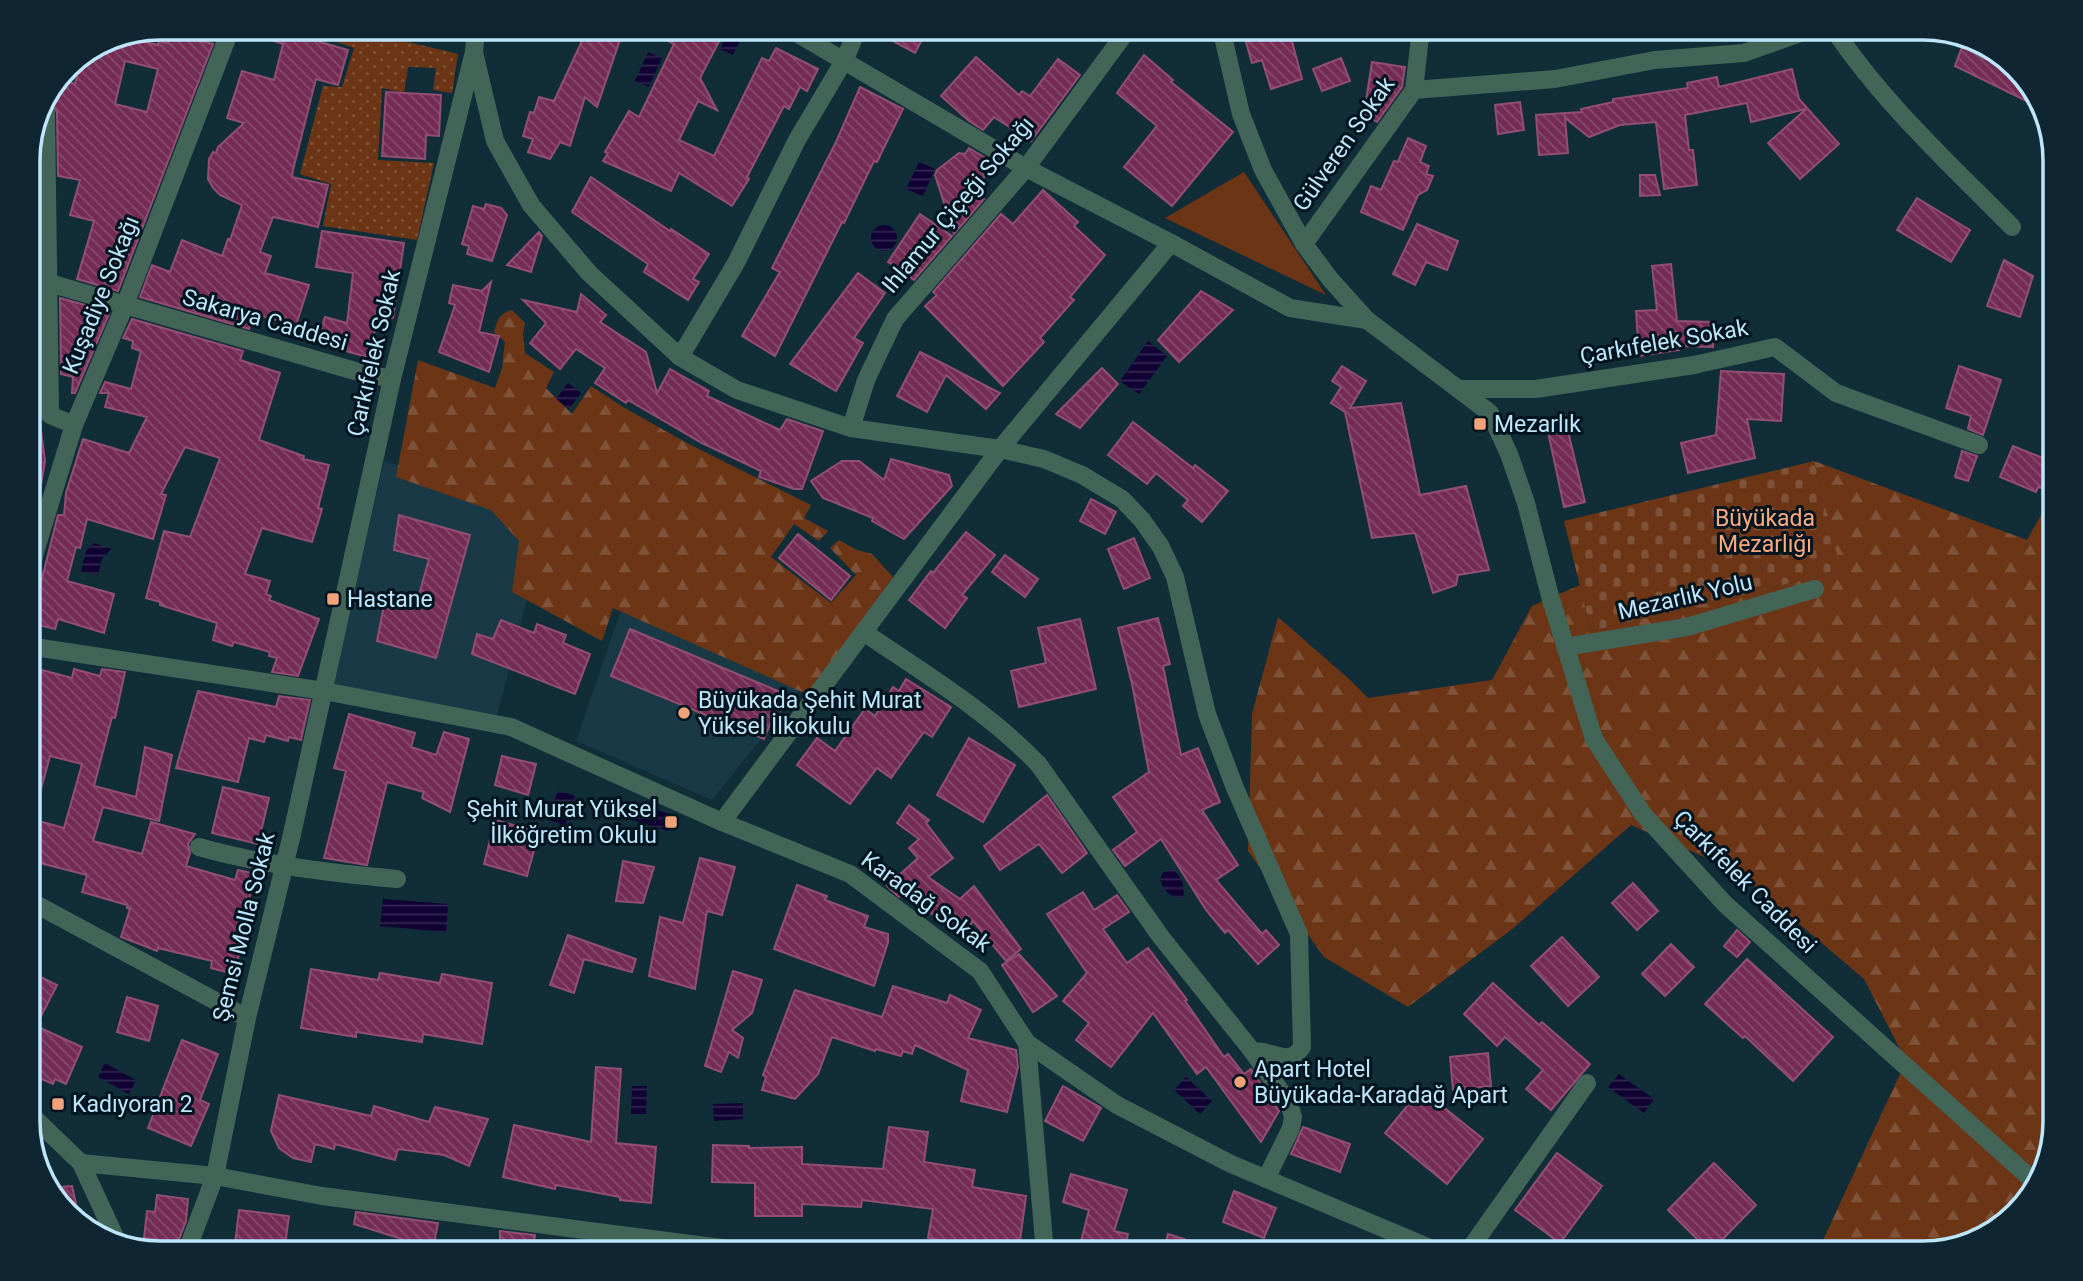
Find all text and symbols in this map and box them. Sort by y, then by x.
street label: Gülveren Sokak [1288,71,1401,216]
street label: Ihlamur Çiçeği Sokağı [876,111,1040,299]
street label: Kuşadiye Sokağı [57,212,145,378]
street label: Çarkıfelek Sokak [342,267,406,439]
street label: Sakarya Caddesi [179,284,351,356]
street label: Çarkıfelek Sokak [1578,314,1751,370]
place label: Mezarlık [1494,411,1581,438]
marker: Mezarlık [1472,416,1488,432]
park label: Büyükada Mezarlığı [1715,505,1815,558]
street label: Mezarlık Yolu [1615,568,1755,626]
place label: Hastane [347,586,433,613]
marker: Hastane [325,591,341,607]
place label: Büyükada Şehit Murat Yüksel İlkokulu [698,687,921,740]
marker: Büyükada Şehit Murat Yüksel İlkokulu [676,705,692,721]
place label: Şehit Murat Yüksel İlköğretim Okulu [466,796,657,849]
street label: Çarkıfelek Caddesi [1668,805,1822,959]
marker: Şehit Murat Yüksel İlköğretim Okulu [663,814,679,830]
street label: Şemsi Molla Sokak [207,829,281,1025]
street label: Karadağ Sokak [856,846,996,958]
place label: Apart Hotel Büyükada-Karadağ Apart [1254,1056,1508,1109]
marker: Apart Hotel Büyükada-Karadağ Apart [1232,1074,1248,1090]
place label: Kadıyoran 2 [72,1091,193,1118]
marker: Kadıyoran 2 [50,1096,66,1112]

